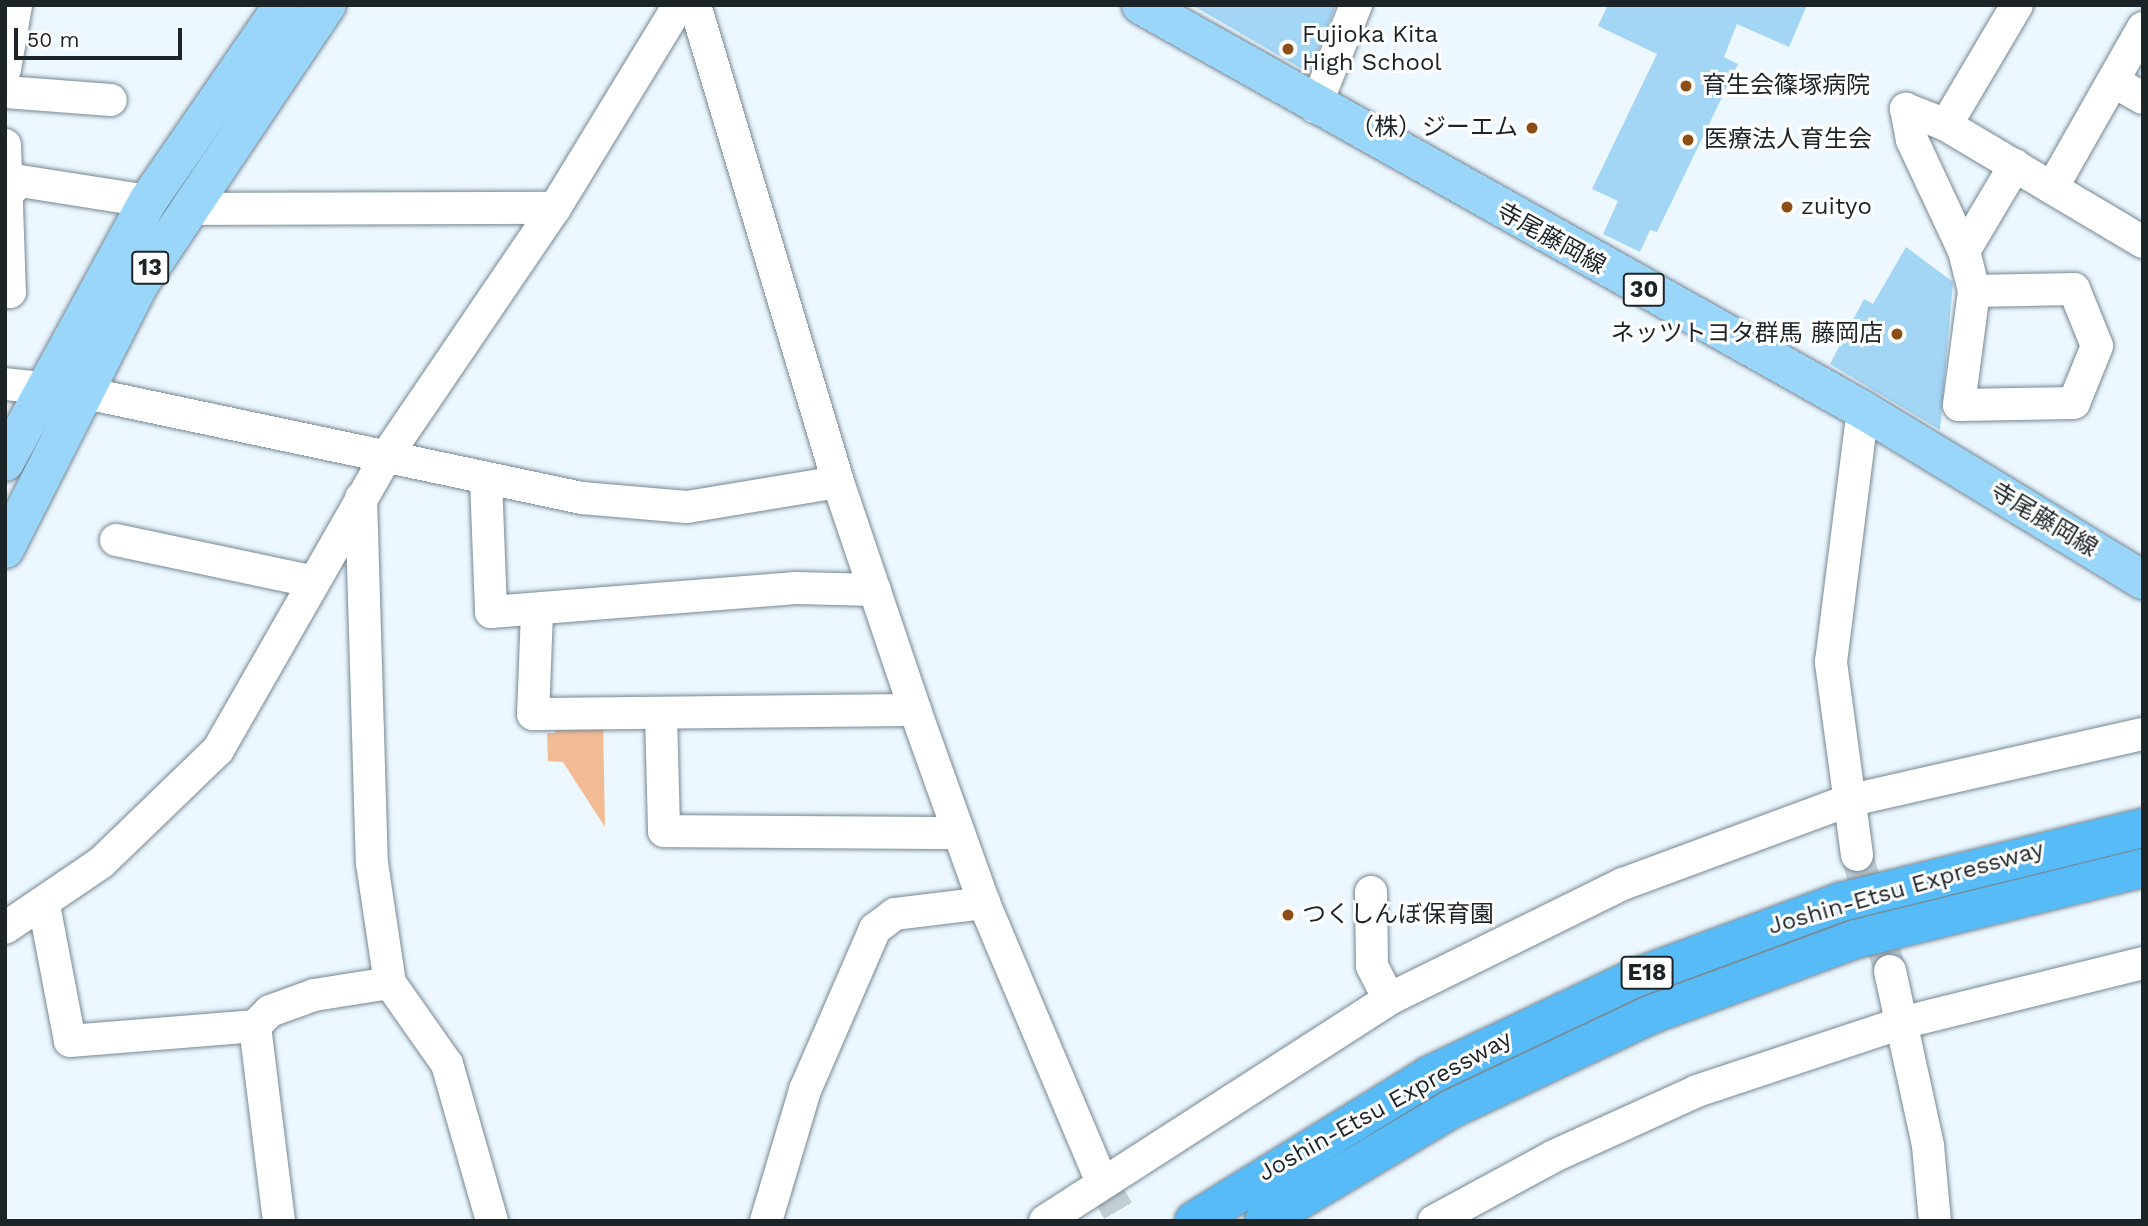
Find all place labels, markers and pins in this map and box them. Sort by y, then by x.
place label: Fujioka Kita High School [1302,21,1442,77]
marker: Fujioka Kita High School [1280,41,1296,57]
place label: 育生会篠塚病院 [1702,72,1870,100]
marker: 育生会篠塚病院 [1676,76,1696,96]
place label: （株）ジーエム [1350,114,1518,142]
marker: （株）ジーエム [1524,120,1540,136]
place label: 医療法人育生会 [1704,126,1872,154]
marker: 医療法人育生会 [1678,130,1698,150]
place label: zuityo [1801,193,1872,221]
marker: zuityo [1779,199,1795,215]
place label: ネッツトヨタ群馬 藤岡店 [1611,320,1883,348]
marker: ネッツトヨタ群馬 藤岡店 [1889,326,1905,342]
place label: つくしんぼ保育園 [1302,901,1494,929]
marker: つくしんぼ保育園 [1280,907,1296,923]

